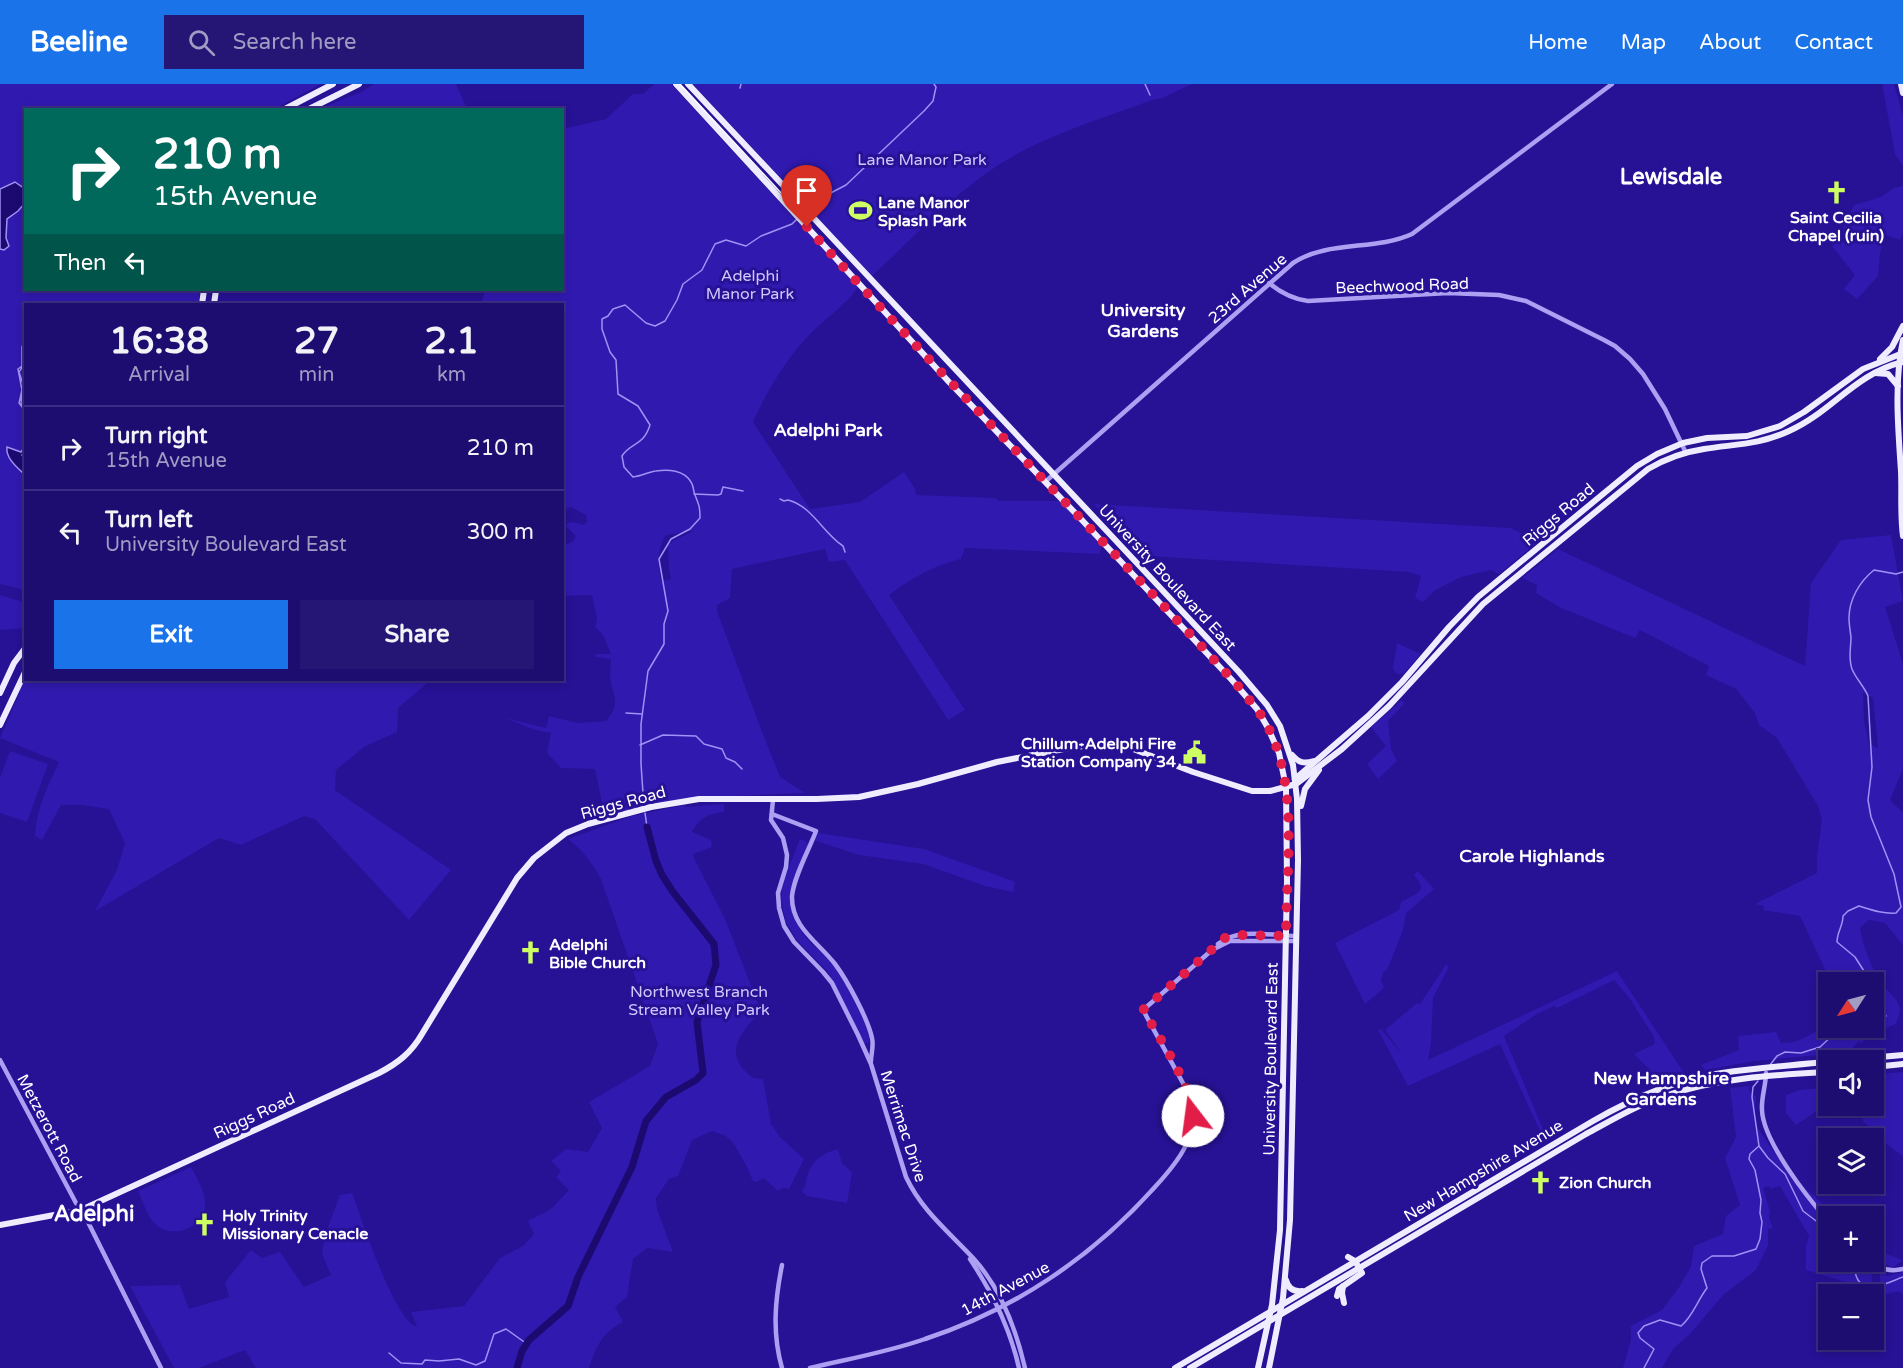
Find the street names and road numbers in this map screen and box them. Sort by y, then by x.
street label: 23rd Avenue [1204,249,1291,328]
street label: Beechwood Road [1335,274,1469,298]
street label: Riggs Road [1519,479,1599,551]
street label: University Boulevard East [1094,500,1241,655]
street label: Riggs Road [578,782,668,824]
street label: University Boulevard East [1259,962,1283,1156]
street label: Merrimac Drive [876,1068,931,1185]
street label: Metzerott Road [12,1071,86,1186]
street label: Riggs Road [210,1088,298,1143]
street label: New Hampshire Avenue [1400,1115,1567,1226]
street label: 14th Avenue [958,1257,1053,1321]

